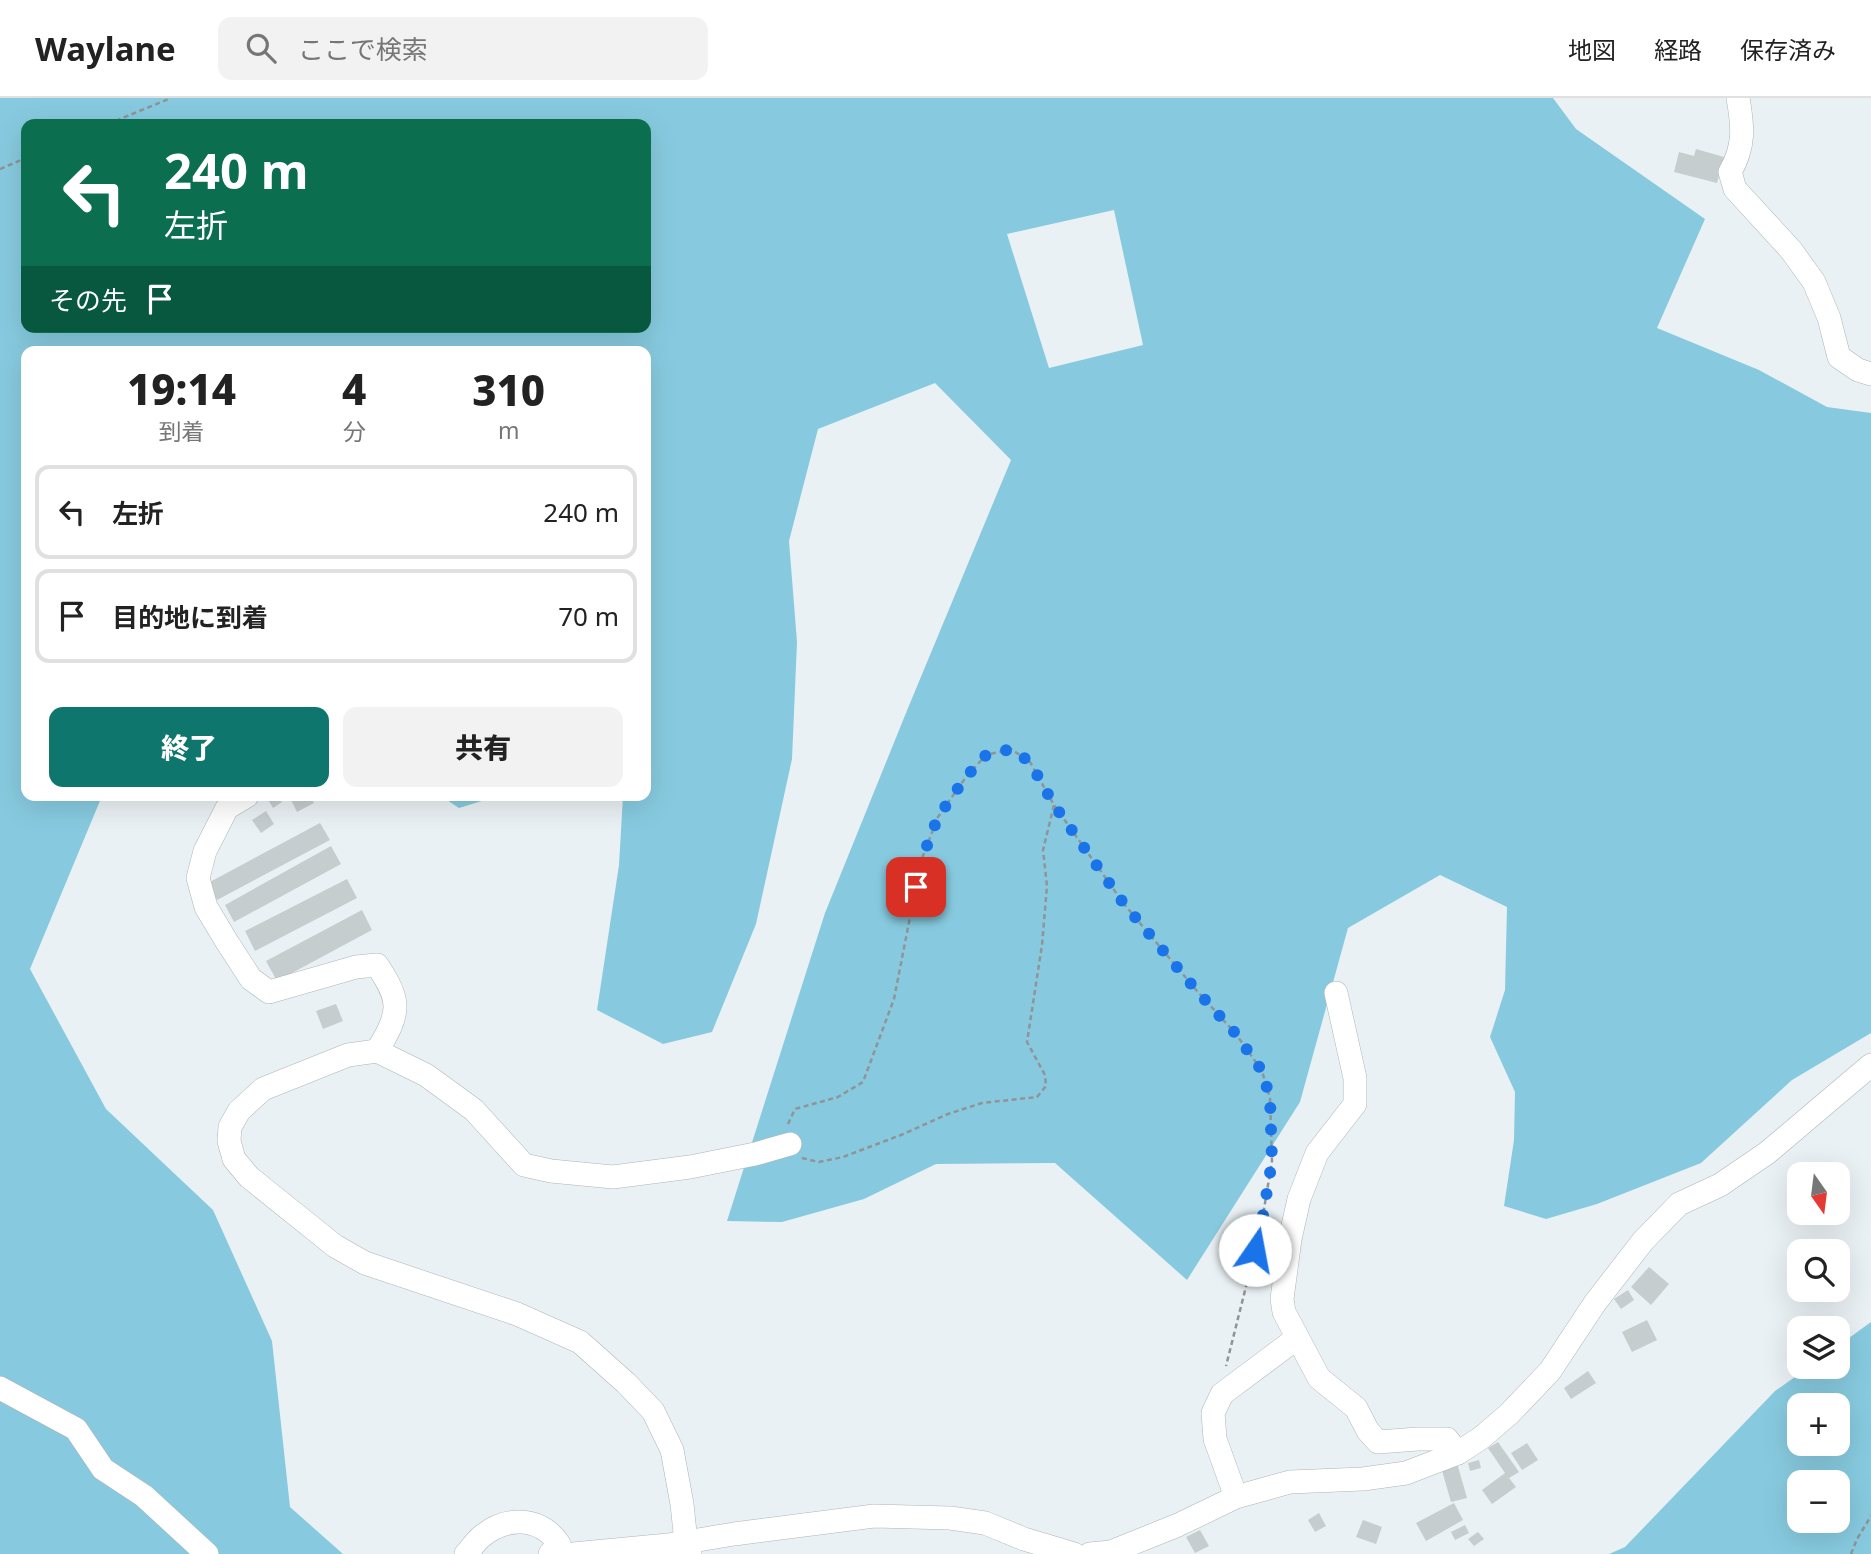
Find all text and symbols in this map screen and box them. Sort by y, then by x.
search box [218,17,708,80]
text: Waylane [35,26,176,71]
icon: search [242,29,280,67]
text: ここで検索 [298,31,428,67]
text: 地図 [1568,33,1616,66]
text: 経路 [1654,33,1702,66]
text: 保存済み [1740,33,1836,66]
text: 240 m [164,137,309,203]
icon: left [49,147,140,238]
text: 左折 [164,203,228,246]
icon: arrive [141,280,179,318]
text: その先 [49,282,127,318]
text: 19:14 [127,360,236,417]
text: 4 [342,360,366,417]
text: 310 [472,361,545,418]
text: m [498,414,519,446]
text: 到着 [158,415,204,447]
text: 分 [343,415,366,447]
icon: left [53,493,91,531]
text: 240 m [543,494,619,530]
text: 左折 [112,495,164,531]
icon: arrive [53,597,91,635]
text: 70 m [558,598,619,634]
text: 目的地に到着 [112,599,268,635]
button: 終了 [49,707,329,787]
button: 共有 [343,707,623,787]
pin [886,857,946,917]
icon: arrive [897,868,935,906]
north arrow [1787,1162,1850,1225]
map controls [1787,1162,1850,1533]
position arrow [1218,1213,1292,1287]
button: search [1787,1239,1850,1302]
button: layers [1787,1316,1850,1379]
button: + [1787,1393,1850,1456]
button: − [1787,1470,1850,1533]

